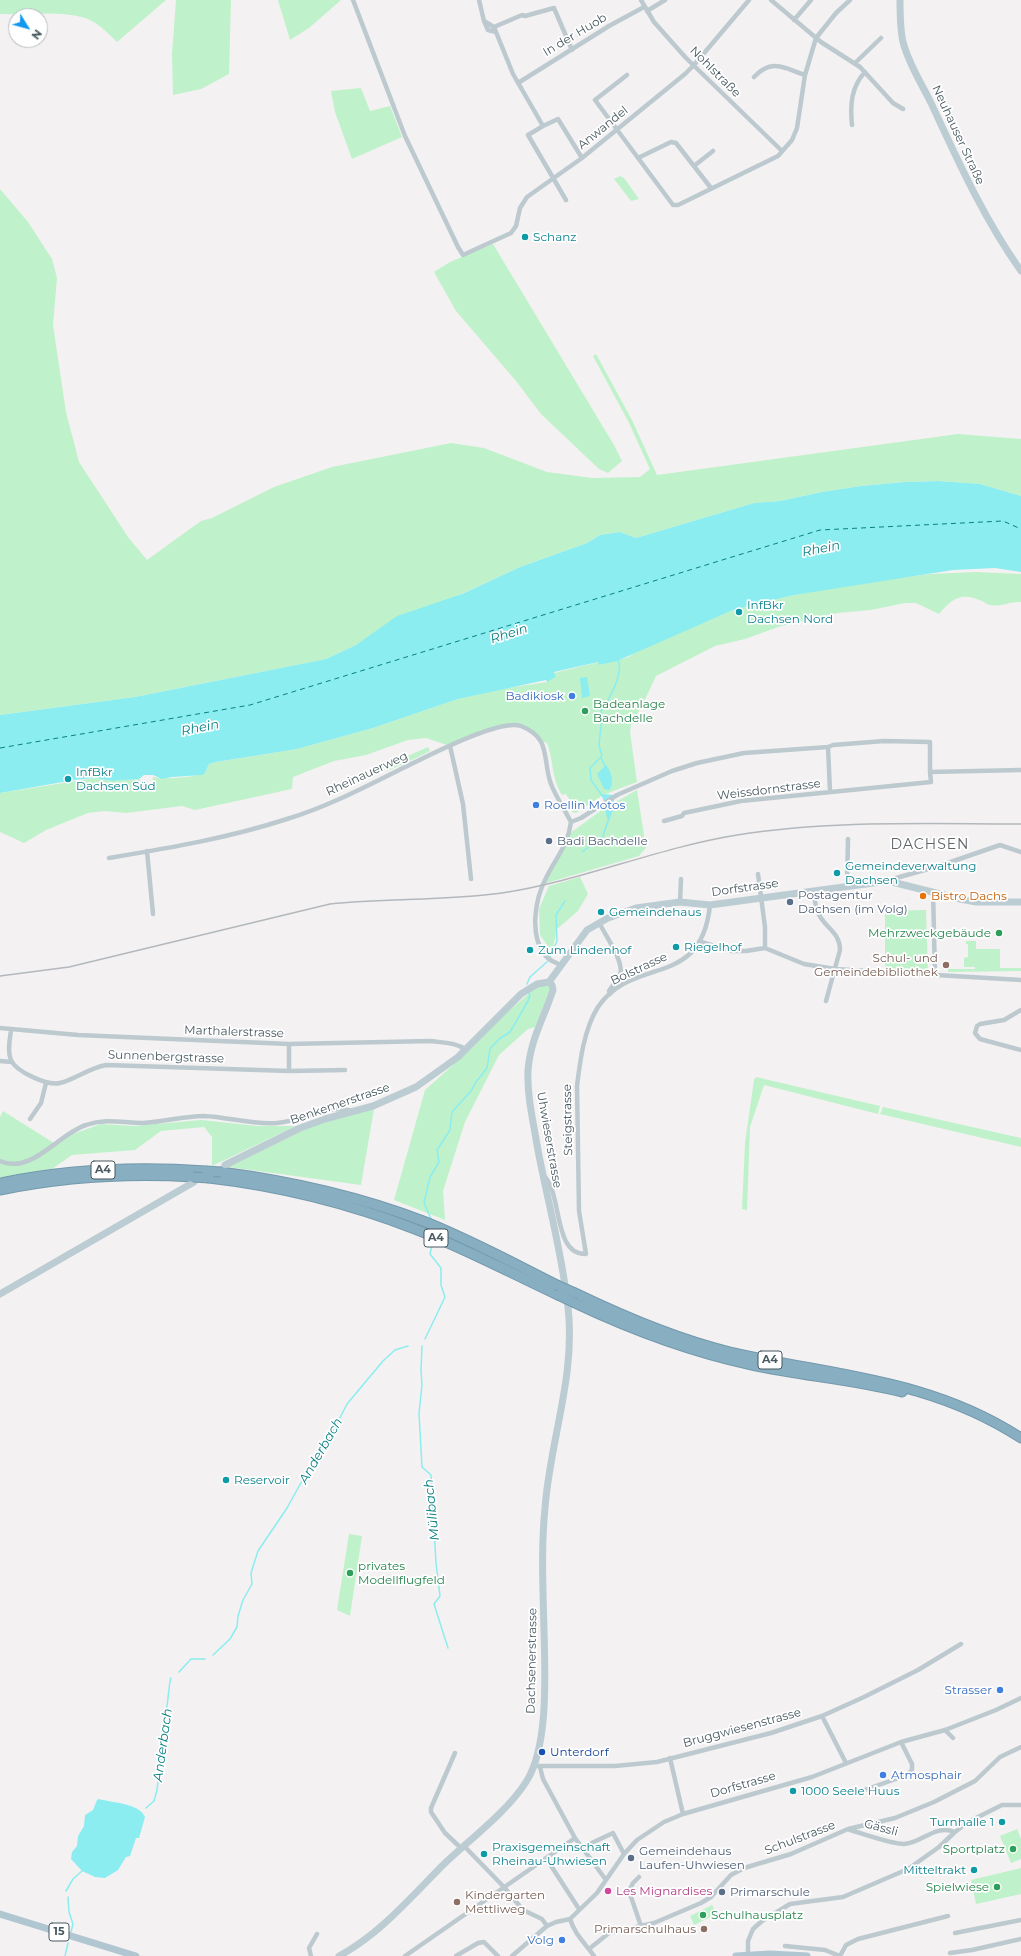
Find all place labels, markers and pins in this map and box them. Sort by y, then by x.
place label: Schanz [533,230,576,244]
marker: Schanz [520,232,530,242]
place label: InfBkr Dachsen Nord [747,598,833,626]
marker: InfBkr Dachsen Nord [734,607,744,617]
place label: Badikiosk [506,689,564,703]
marker: Badikiosk [567,691,577,701]
place label: Badeanlage Bachdelle [593,697,665,725]
marker: Badeanlage Bachdelle [580,706,590,716]
place label: InfBkr Dachsen Süd [76,765,156,793]
marker: InfBkr Dachsen Süd [63,774,73,784]
place label: Roellin Motos [544,798,625,812]
marker: Roellin Motos [531,800,541,810]
place label: Badi Bachdelle [557,834,648,848]
marker: Badi Bachdelle [544,836,554,846]
place label: Gemeindeverwaltung Dachsen [845,859,976,887]
marker: Gemeindeverwaltung Dachsen [832,868,842,878]
place label: Postagentur Dachsen (im Volg) [798,888,908,916]
place label: Bistro Dachs [931,889,1007,903]
marker: Bistro Dachs [918,891,928,901]
marker: Postagentur Dachsen (im Volg) [785,897,795,907]
place label: Gemeindehaus [609,905,701,919]
marker: Gemeindehaus [596,907,606,917]
place label: Mehrzweckgebäude [868,926,991,940]
marker: Mehrzweckgebäude [994,928,1004,938]
place label: Riegelhof [684,940,742,954]
marker: Riegelhof [671,942,681,952]
place label: Zum Lindenhof [538,943,631,957]
marker: Zum Lindenhof [525,945,535,955]
place label: Schul- und Gemeindebibliothek [814,951,938,979]
marker: Schul- und Gemeindebibliothek [941,960,951,970]
place label: Reservoir [234,1473,290,1487]
marker: Reservoir [221,1475,231,1485]
place label: privates Modellflugfeld [358,1559,445,1587]
marker: privates Modellflugfeld [345,1568,355,1578]
place label: Strasser [945,1683,992,1697]
marker: Strasser [995,1685,1005,1695]
place label: Unterdorf [550,1745,609,1759]
marker: Unterdorf [537,1747,547,1757]
place label: Atmosphair [891,1768,962,1782]
marker: Atmosphair [878,1770,888,1780]
place label: 1000 Seele Huus [801,1784,900,1798]
marker: 1000 Seele Huus [788,1786,798,1796]
place label: Turnhalle 1 [930,1815,994,1829]
marker: Turnhalle 1 [997,1817,1007,1827]
place label: Praxisgemeinschaft Rheinau-Uhwiesen [492,1840,611,1868]
place label: Sportplatz [943,1842,1005,1856]
place label: Gemeindehaus Laufen-Uhwiesen [639,1844,745,1872]
marker: Sportplatz [1008,1844,1018,1854]
marker: Praxisgemeinschaft Rheinau-Uhwiesen [479,1849,489,1859]
marker: Gemeindehaus Laufen-Uhwiesen [626,1853,636,1863]
place label: Mitteltrakt [903,1863,966,1877]
marker: Mitteltrakt [969,1865,979,1875]
place label: Spielwiese [926,1880,989,1894]
marker: Spielwiese [992,1882,1002,1892]
place label: Les Mignardises [616,1884,712,1898]
place label: Primarschule [730,1885,810,1899]
marker: Les Mignardises [603,1886,613,1896]
marker: Primarschule [717,1887,727,1897]
place label: Kindergarten Mettliweg [465,1888,545,1916]
marker: Kindergarten Mettliweg [452,1897,462,1907]
place label: Schulhausplatz [711,1908,803,1922]
marker: Schulhausplatz [698,1910,708,1920]
place label: Primarschulhaus [594,1922,696,1936]
marker: Primarschulhaus [699,1924,709,1934]
place label: Volg [527,1933,554,1947]
marker: Volg [557,1935,567,1945]

